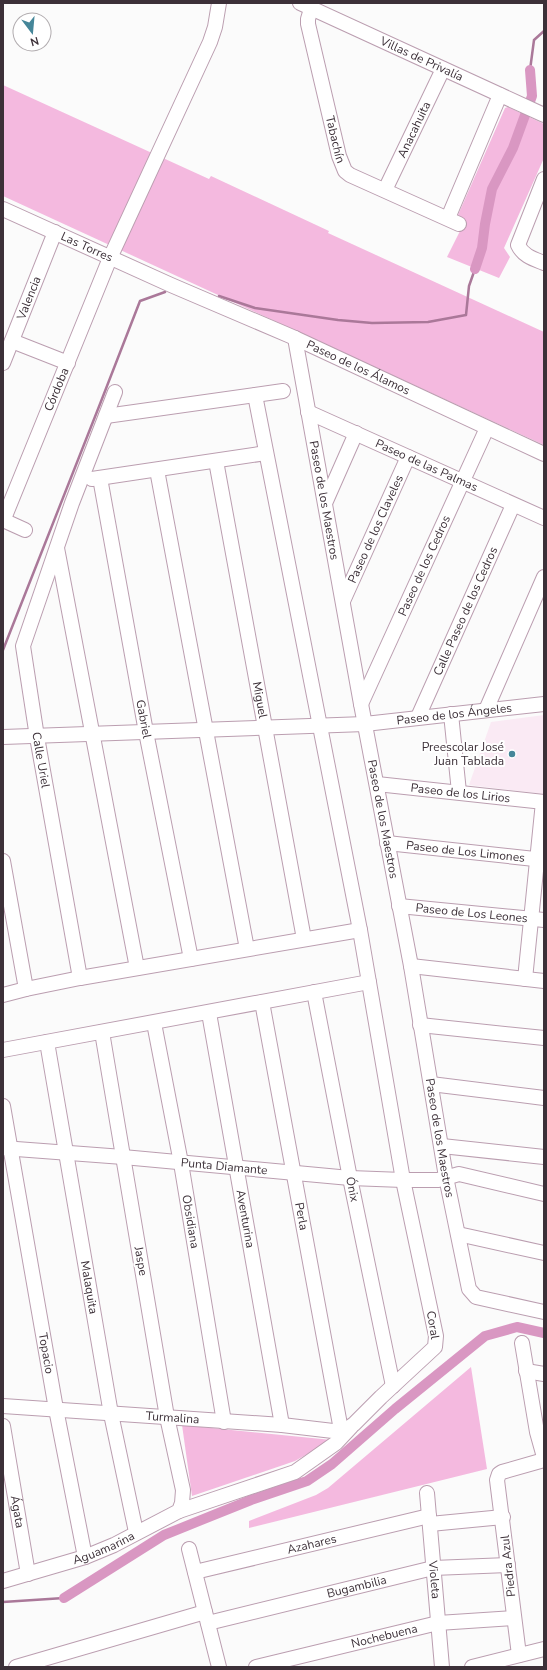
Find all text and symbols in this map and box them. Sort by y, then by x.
north arrow [12,12,52,52]
text: N [29,33,41,49]
street label: Villas de Privalía [377,33,466,85]
street label: Anacahuita [394,99,434,160]
street label: Tabachín [322,114,349,165]
street label: Las Torres [58,228,116,266]
street label: Valencia [13,274,45,323]
street label: Paseo de los Álamos [304,336,413,399]
street label: Córdoba [41,365,73,414]
street label: Paseo de las Palmas [373,435,481,495]
street label: Paseo de los Maestros [306,439,343,561]
street label: Paseo de los Claveles [344,472,407,586]
street label: Paseo de los Cedros [394,513,454,619]
street label: Calle Paseo de los Cedros [430,544,501,678]
street label: Miguel [249,680,271,720]
street label: Gabriel [132,698,155,740]
street label: Paseo de los Ángeles [396,700,513,728]
street label: Calle Uriel [28,731,54,790]
place label: Preescolar José Juan Tablada [422,739,504,769]
marker: Preescolar José Juan Tablada [507,749,517,759]
street label: Paseo de los Maestros [364,758,402,880]
street label: Paseo de los Lirios [410,780,511,806]
street label: Paseo de Los Limones [405,837,526,866]
street label: Paseo de Los Leones [415,900,529,926]
street label: Paseo de los Maestros [422,1077,458,1199]
street label: Punta Diamante [180,1154,268,1178]
street label: Ónix [342,1175,363,1204]
street label: Aventurina [232,1188,258,1249]
street label: Obsidiana [178,1194,203,1250]
street label: Perla [291,1201,312,1232]
street label: Jaspe [130,1244,151,1277]
street label: Malaquita [77,1260,102,1315]
street label: Coral [423,1310,443,1341]
street label: Topacio [35,1331,58,1375]
street label: Turmalina [145,1408,200,1427]
street label: Ágata [7,1494,28,1529]
street label: Aguamarina [71,1528,137,1568]
street label: Azahares [285,1530,338,1558]
street label: Piedra Azul [497,1534,519,1598]
street label: Violeta [425,1559,444,1599]
street label: Bugambilia [325,1572,388,1602]
street label: Nochebuena [350,1620,419,1652]

